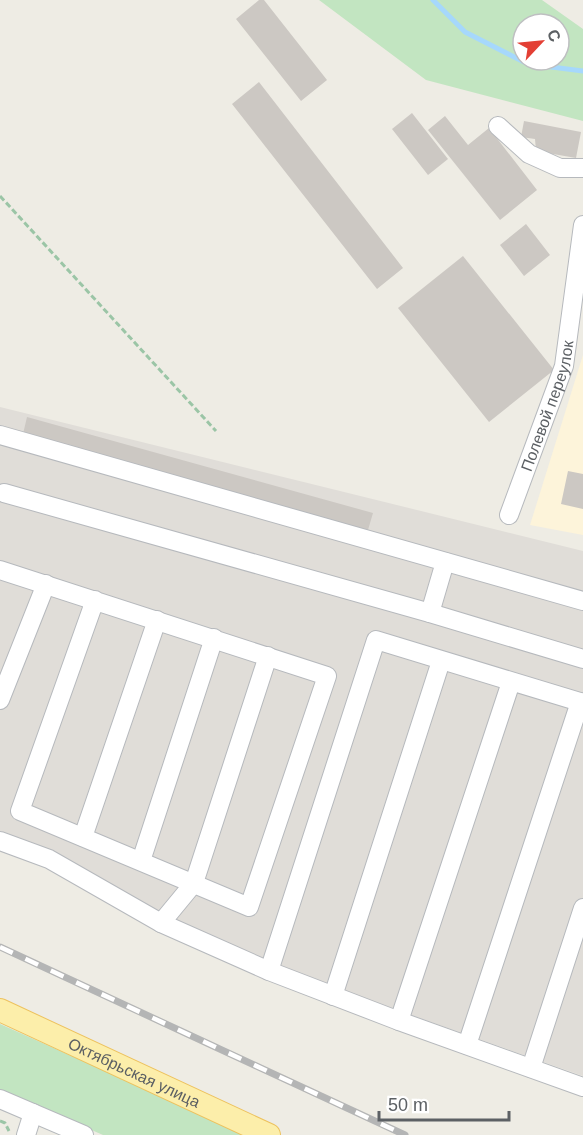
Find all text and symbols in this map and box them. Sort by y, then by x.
north arrow [511,12,571,72]
text: С [544,27,564,45]
street label: Полевой переулок [517,338,576,473]
street label: Октябрьская улица [66,1034,203,1110]
scale bar [379,1084,510,1122]
text: 50 m [388,1095,428,1115]

